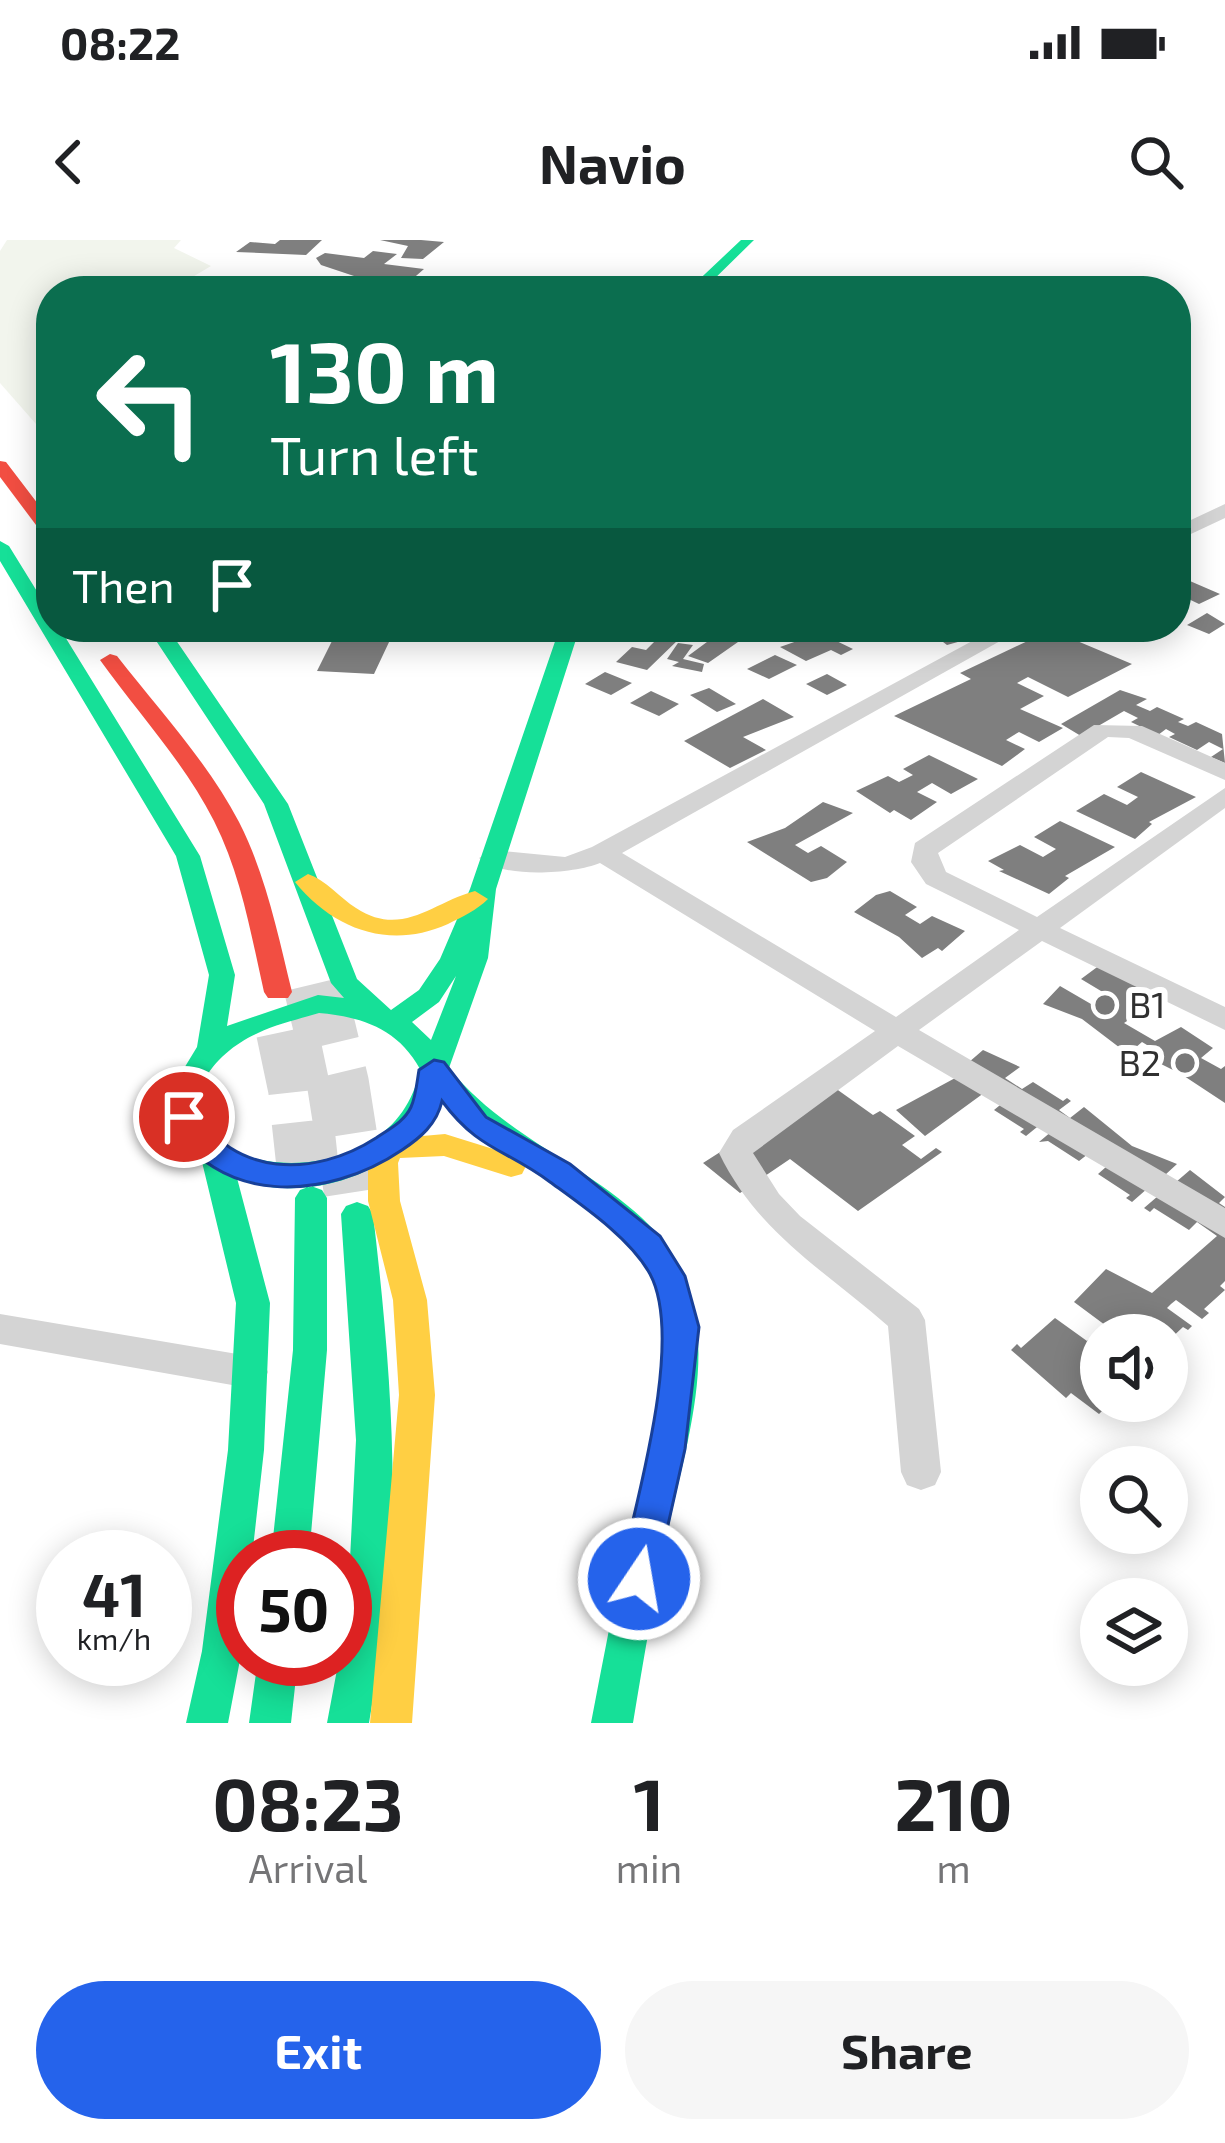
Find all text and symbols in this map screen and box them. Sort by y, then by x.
text: 08:22 [60,15,180,69]
icon: back [36,129,102,195]
icon: search [1123,129,1189,195]
text: Navio [539,130,686,195]
text: 130 m [270,319,499,420]
icon: left [72,324,228,480]
text: Turn left [270,421,479,486]
icon: arrive [199,552,265,618]
text: Then [72,558,175,612]
place label: B1 [1129,982,1166,1025]
marker: B1 [1092,992,1118,1018]
place label: B2 [1118,1040,1161,1083]
marker: B2 [1172,1050,1198,1076]
pin [133,1066,235,1168]
icon: arrive [151,1084,217,1150]
map controls [1080,1314,1188,1686]
button: sound [1080,1314,1188,1422]
button: search [1080,1446,1188,1554]
position arrow [576,1516,702,1642]
speed limit sign: 50 [216,1530,372,1686]
text: 41 [82,1557,146,1629]
button: layers [1080,1578,1188,1686]
text: km/h [77,1620,151,1656]
text: 08:23 [212,1759,404,1845]
text: 1 [633,1759,665,1845]
text: 210 [894,1759,1013,1845]
text: Arrival [249,1844,367,1891]
text: min [616,1844,682,1891]
text: m [937,1844,971,1891]
button: Exit [36,1981,601,2119]
button: Share [625,1981,1189,2119]

